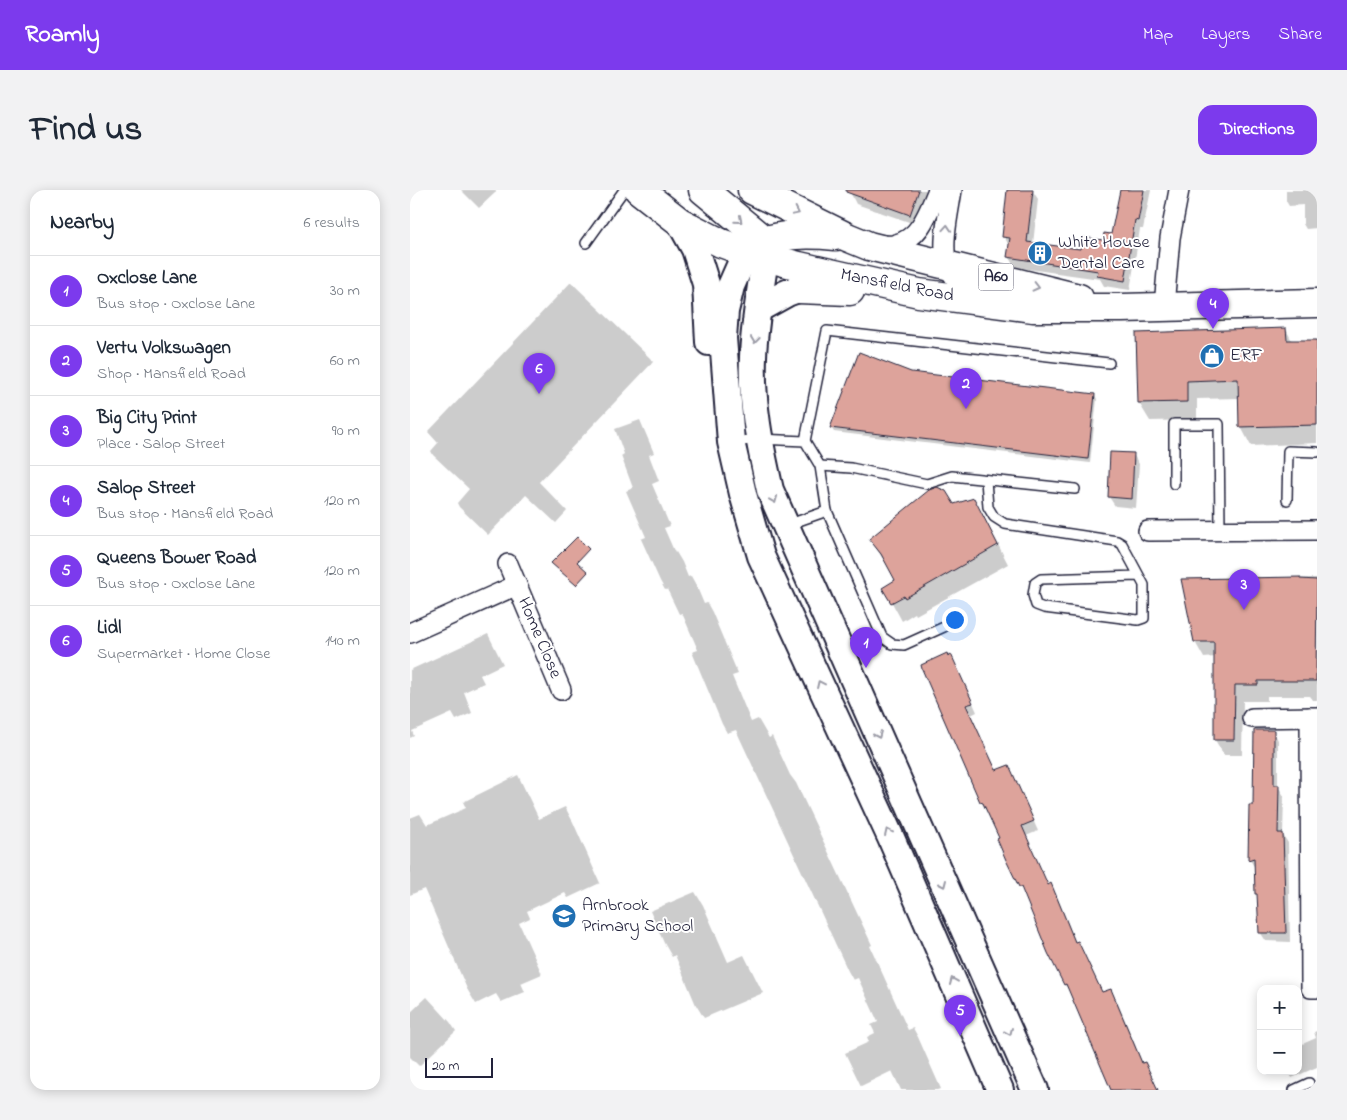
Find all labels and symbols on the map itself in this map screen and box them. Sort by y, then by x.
one-way arrow [791,205,800,216]
one-way arrow [733,214,742,223]
one-way arrow [941,224,952,232]
place label: White House Dental Care [1057,230,1151,277]
building icon: White House Dental Care [1027,240,1053,266]
street label: Mansfield Road [838,262,956,310]
road number: A60 [978,264,1014,290]
one-way arrow [1031,281,1040,292]
pin: 4 [1197,288,1229,329]
one-way arrow [750,337,761,345]
shop icon: ERF [1199,343,1225,369]
place label: ERF [1230,343,1263,369]
pin: 6 [523,353,555,394]
pin: 2 [950,368,982,409]
one-way arrow [768,495,779,504]
pin: 3 [1228,569,1260,610]
street label: Home Close [510,593,568,683]
your location [942,607,968,633]
pin: 1 [850,627,882,668]
one-way arrow [816,680,826,689]
one-way arrow [871,730,882,739]
one-way arrow [883,828,894,837]
one-way arrow [937,879,948,888]
place label: Arnbrook Primary School [582,893,693,940]
school or university icon: Arnbrook Primary School [551,903,577,929]
one-way arrow [948,977,959,986]
pin: 5 [944,995,976,1036]
one-way arrow [1003,1027,1014,1036]
scale bar [425,1055,492,1078]

